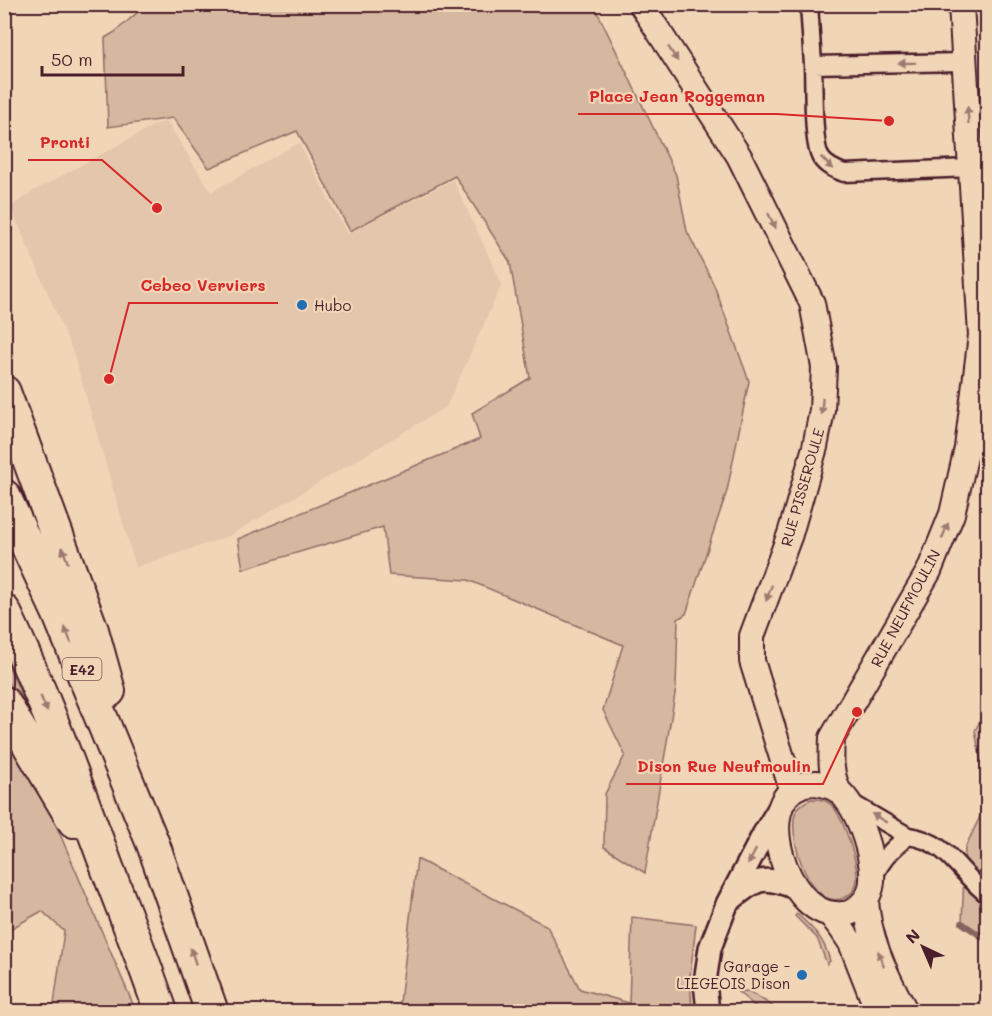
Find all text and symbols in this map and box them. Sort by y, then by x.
scale bar [42,39,183,77]
one-way arrow [667,45,678,62]
text: 50 m [51,47,93,71]
one-way arrow [897,58,916,68]
callout: Place Jean Roggeman [578,80,777,114]
text: Place Jean Roggeman [589,85,765,106]
one-way arrow [964,106,973,125]
callout: Pronti [28,126,102,160]
text: Pronti [40,131,90,152]
one-way arrow [820,155,834,169]
one-way arrow [767,213,776,230]
callout: Cebeo Verviers [129,269,278,303]
text: Cebeo Verviers [140,274,266,295]
place label: Hubo [314,295,351,315]
marker: Hubo [295,298,309,312]
one-way arrow [817,396,827,415]
street label: RUE PISSEROULE [776,425,829,549]
one-way arrow [941,522,950,540]
one-way arrow [59,546,69,564]
street label: RUE NEUFMOULIN [866,546,944,670]
one-way arrow [763,584,773,602]
one-way arrow [63,625,73,643]
road number: E42 [62,658,101,680]
one-way arrow [39,695,49,713]
callout: Dison Rue Neufmoulin [626,750,823,784]
text: Dison Rue Neufmoulin [637,755,811,776]
one-way arrow [871,813,887,824]
one-way arrow [747,848,756,865]
north arrow [893,917,953,977]
text: N [901,924,924,948]
one-way arrow [187,947,197,965]
one-way arrow [876,949,886,967]
place label: Garage - LIEGEOIS Dison [676,956,790,993]
marker: Garage - LIEGEOIS Dison [795,968,809,982]

